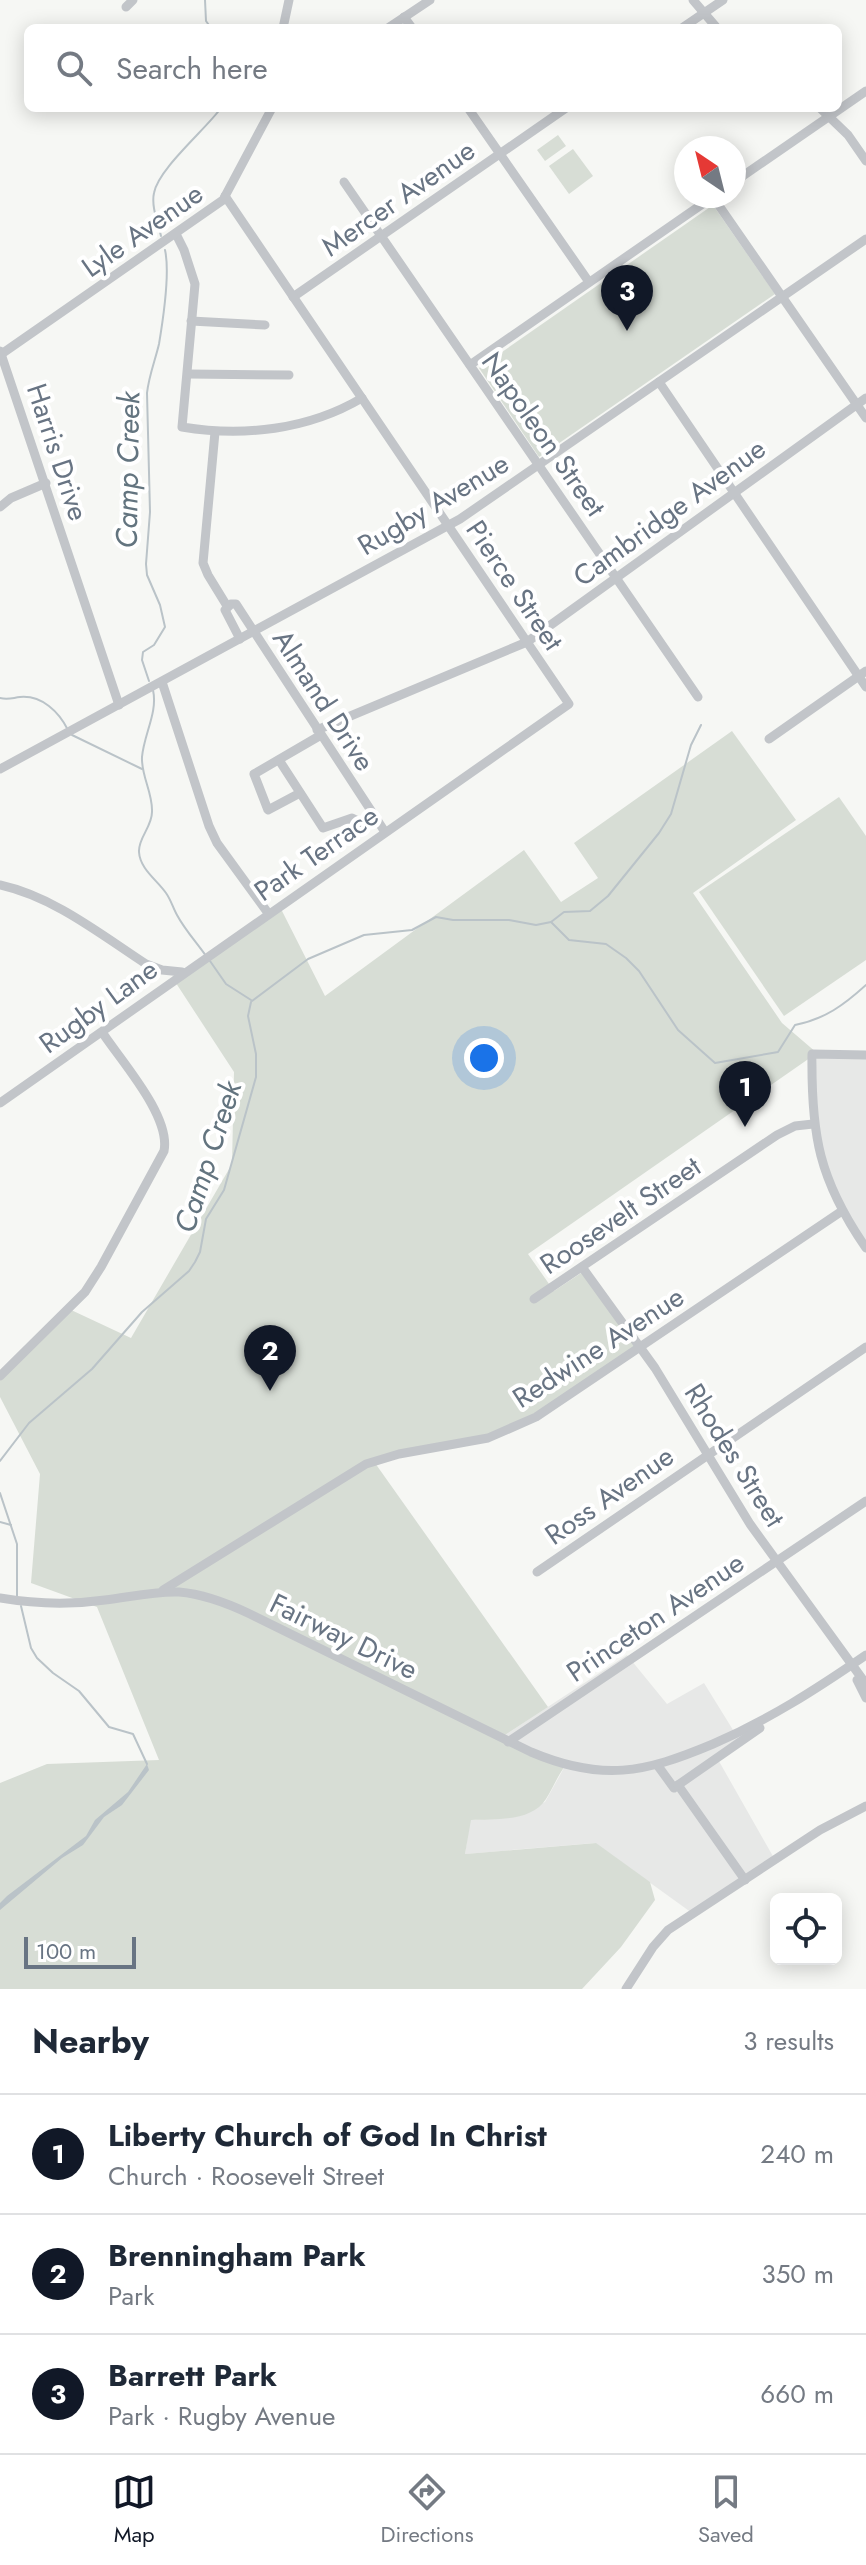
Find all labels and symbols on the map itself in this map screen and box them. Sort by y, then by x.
street label: Mercer Avenue [313,130,483,267]
north arrow [674,136,746,208]
street label: Lyle Avenue [73,173,211,287]
pin: 3 [601,265,653,331]
street label: Napoleon Street [472,344,616,525]
street label: Harris Drive [16,378,99,526]
water label: Camp Creek [105,390,150,549]
street label: Cambridge Avenue [564,428,774,596]
street label: Rugby Avenue [350,443,517,566]
street label: Pierce Street [456,512,573,659]
street label: Almand Drive [262,621,385,779]
street label: Park Terrace [246,795,387,911]
street label: Rugby Lane [31,949,166,1063]
your location [464,1038,504,1078]
pin: 1 [719,1061,771,1127]
water label: Camp Creek [163,1074,253,1238]
street label: Roosevelt Street [532,1146,709,1284]
street label: Redwine Avenue [504,1277,692,1418]
pin: 2 [244,1325,296,1391]
street label: Rhodes Street [674,1375,795,1535]
street label: Ross Avenue [536,1436,682,1555]
street label: Princeton Avenue [558,1543,752,1692]
street label: Fairway Drive [263,1583,425,1690]
scale bar [24,1933,136,1969]

